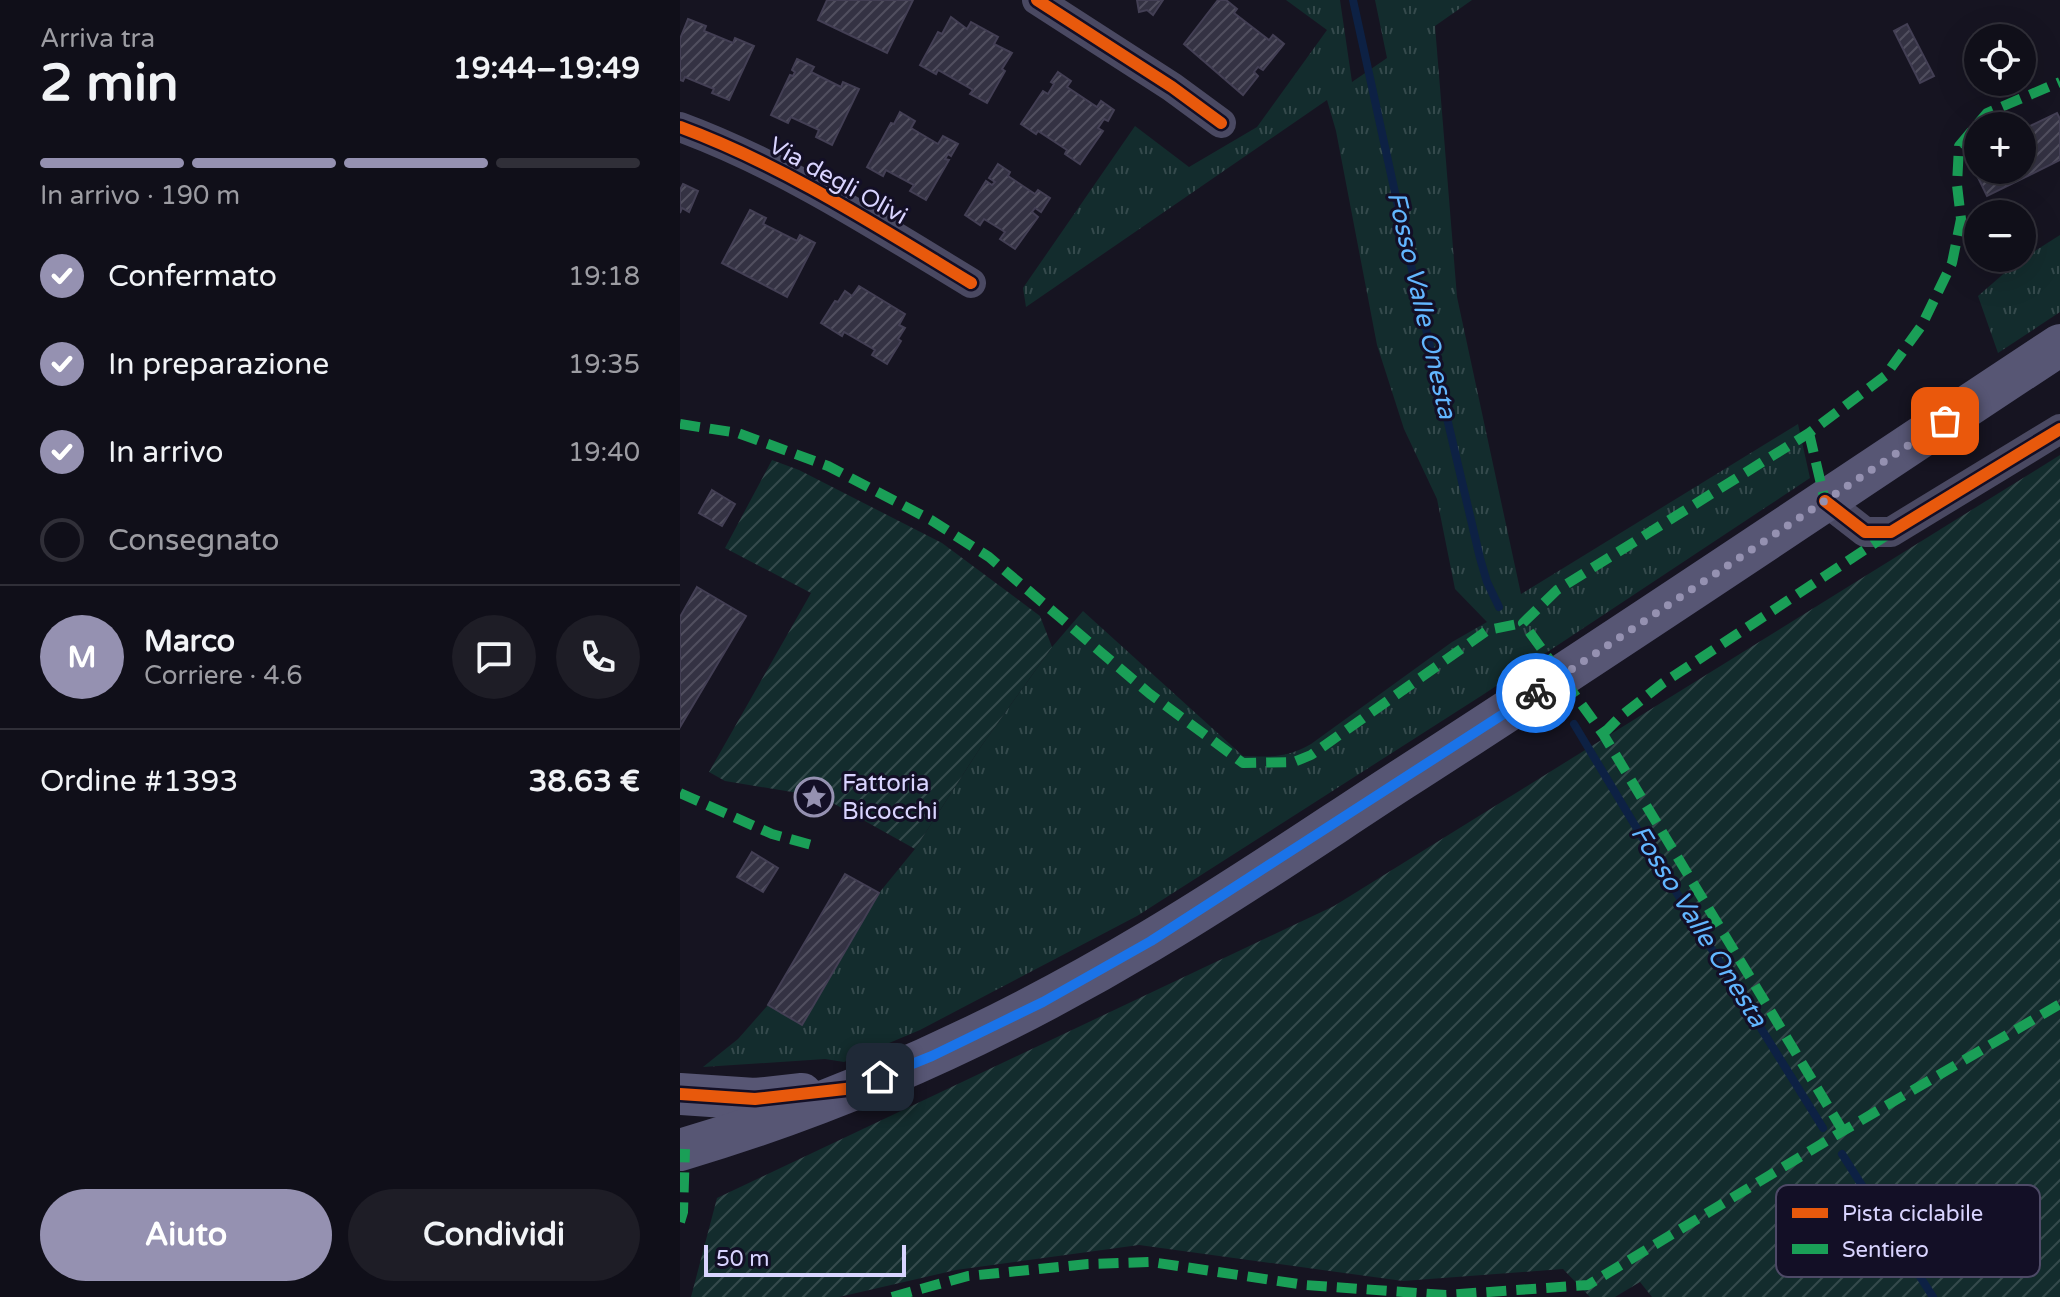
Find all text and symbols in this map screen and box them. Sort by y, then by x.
text: Arriva tra [40,23,155,54]
map controls [1964,24,2036,272]
button: locate [1964,24,2036,96]
text: 19:44–19:49 [453,50,640,87]
text: 2 min [40,52,179,115]
button: + [1964,112,2036,184]
street label: Via degli Olivi [764,131,912,231]
text: In arrivo · 190 m [40,180,240,211]
water label: Fosso Valle Onesta [1381,188,1464,423]
button: − [1964,200,2036,272]
icon: check [40,254,84,298]
text: Confermato [108,258,277,295]
text: 19:18 [568,261,640,292]
icon: check [40,342,84,386]
text: In preparazione [108,346,329,383]
text: 19:35 [568,349,640,380]
pin [1911,387,1979,455]
icon: bag [1923,399,1967,443]
icon: check [40,430,84,474]
text: In arrivo [108,434,224,471]
text: 19:40 [568,437,640,468]
text: Consegnato [108,522,279,559]
button: chat [452,615,536,699]
button: phone [556,615,640,699]
text: Marco [144,623,235,660]
text: M [68,639,96,676]
courier [1496,653,1576,733]
text: Corriere · 4.6 [144,660,303,691]
icon: bike [1514,671,1558,715]
text: Ordine #1393 [40,763,238,800]
text: 38.63 € [529,763,640,800]
place label: Fattoria Bicocchi [842,769,938,826]
place icon: Fattoria Bicocchi [793,776,835,818]
water label: Fosso Valle Onesta [1624,819,1774,1034]
pin [846,1043,914,1111]
icon: home [858,1055,902,1099]
legend [1776,1185,2040,1277]
button: Aiuto [40,1189,332,1281]
button: Condividi [348,1189,640,1281]
text: Pista ciclabile [1842,1201,1983,1227]
text: Sentiero [1842,1237,1929,1263]
scale bar [704,1241,906,1277]
text: 50 m [716,1246,770,1272]

